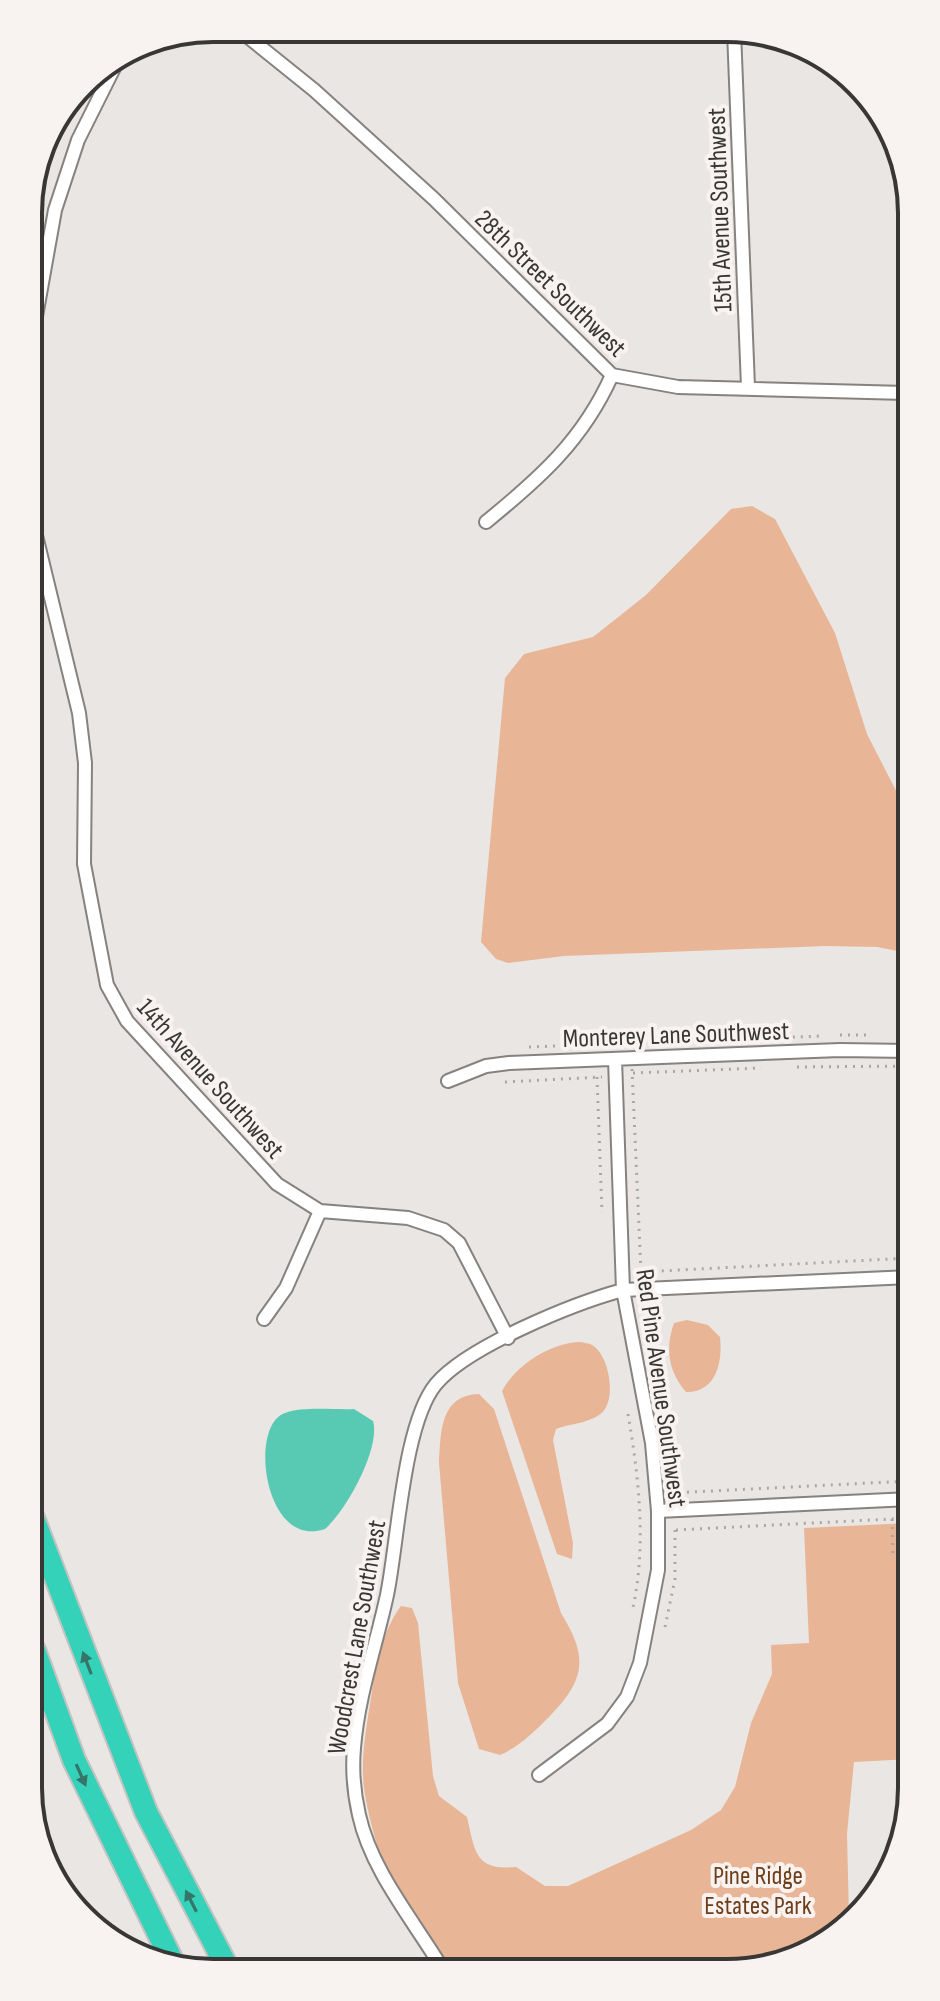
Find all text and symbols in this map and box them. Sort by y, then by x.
street label: 15th Avenue Southwest [701,107,740,313]
street label: 28th Street Southwest [468,204,632,364]
street label: 14th Avenue Southwest [130,992,290,1166]
street label: Monterey Lane Southwest [562,1016,790,1055]
street label: Red Pine Avenue Southwest [628,1267,693,1509]
street label: Woodcrest Lane Southwest [322,1518,393,1757]
one-way arrow [80,1651,93,1675]
one-way arrow [75,1763,88,1787]
park label: Pine Ridge Estates Park [704,1861,812,1922]
one-way arrow [185,1889,198,1912]

